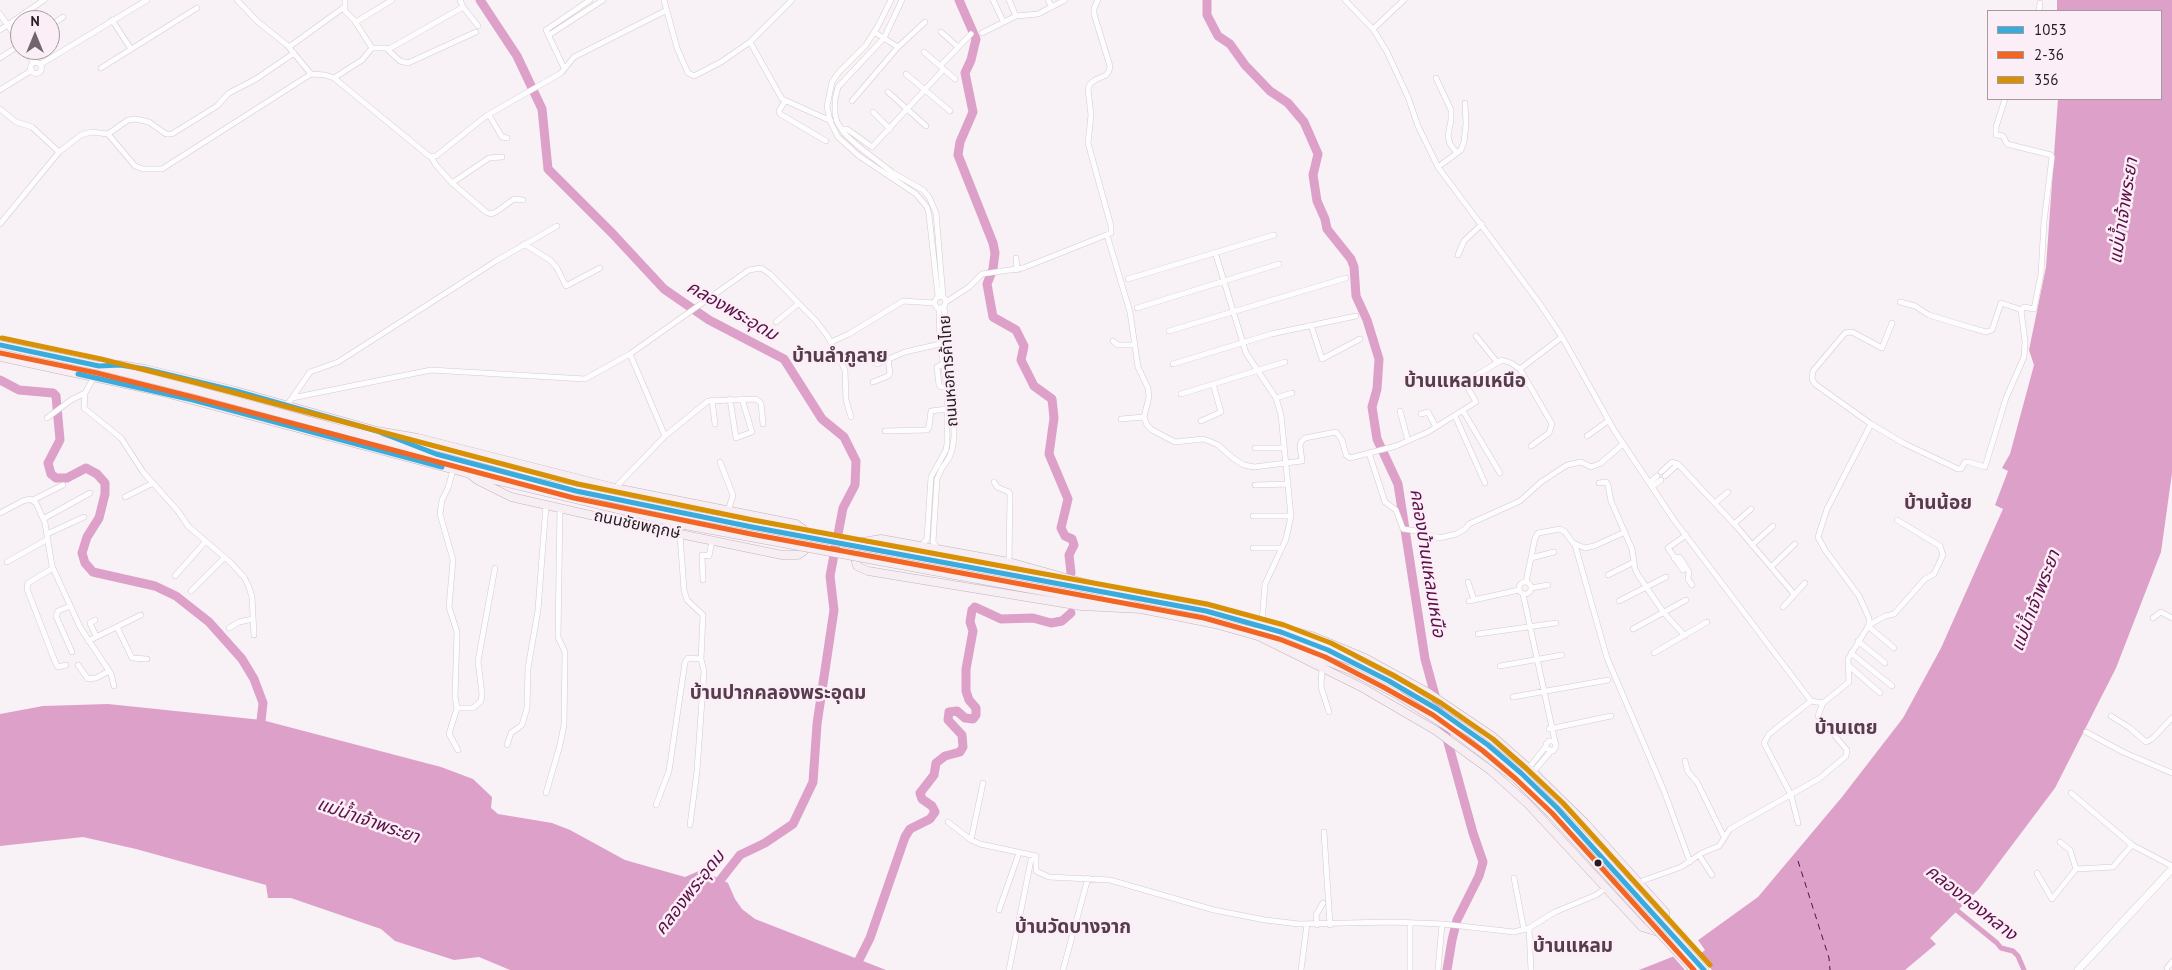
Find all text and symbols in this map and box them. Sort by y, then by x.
north arrow [10,10,60,60]
legend [1987,10,2162,100]
text: N [30,12,40,30]
text: 1053 [2034,20,2067,39]
text: 2-36 [2034,45,2064,64]
text: 356 [2034,70,2059,89]
water label: แม่น้ำเจ้าพระยา [2105,157,2143,265]
water label: คลองพระอุดม [683,276,781,346]
street label: ถนนหอการค้าไทย [936,314,962,428]
district label: บ้านลำภูลาย [792,346,888,368]
district label: บ้านแหลมเหนือ [1404,371,1526,393]
water label: คลองบ้านแหลมเหนือ [1405,487,1449,639]
district label: บ้านน้อย [1904,493,1972,515]
street label: ถนนชัยพฤกษ์ [592,506,682,544]
water label: แม่น้ำเจ้าพระยา [2007,547,2065,655]
district label: บ้านปากคลองพระอุดม [690,683,866,705]
district label: บ้านเตย [1814,718,1878,740]
water label: แม่น้ำเจ้าพระยา [314,793,422,849]
water label: คลองพระอุดม [650,846,730,940]
unlabelled marker [1593,858,1603,868]
water label: คลองทองหลาง [1921,861,2021,945]
district label: บ้านวัดบางจาก [1015,917,1131,939]
district label: บ้านแหลม [1533,936,1613,958]

